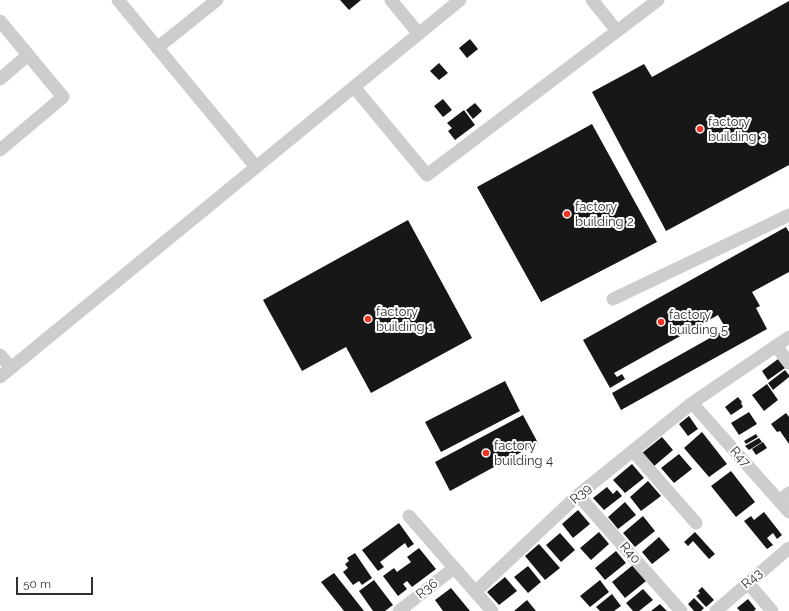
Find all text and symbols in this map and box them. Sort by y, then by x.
place label: factory building 3 [708,114,767,145]
marker: factory building 3 [695,124,705,134]
place label: factory building 2 [575,199,634,230]
marker: factory building 2 [562,209,572,219]
place label: factory building 1 [376,304,434,335]
place label: factory building 5 [669,307,728,338]
marker: factory building 1 [363,314,373,324]
marker: factory building 5 [656,317,666,327]
place label: factory building 4 [494,438,553,469]
street label: R47 [727,443,753,471]
marker: factory building 4 [481,448,491,458]
street label: R39 [567,481,595,507]
street label: R40 [616,539,644,567]
street label: R43 [738,566,766,592]
scale bar [18,569,95,595]
street label: R36 [413,576,441,602]
text: 50 m [23,577,51,591]

